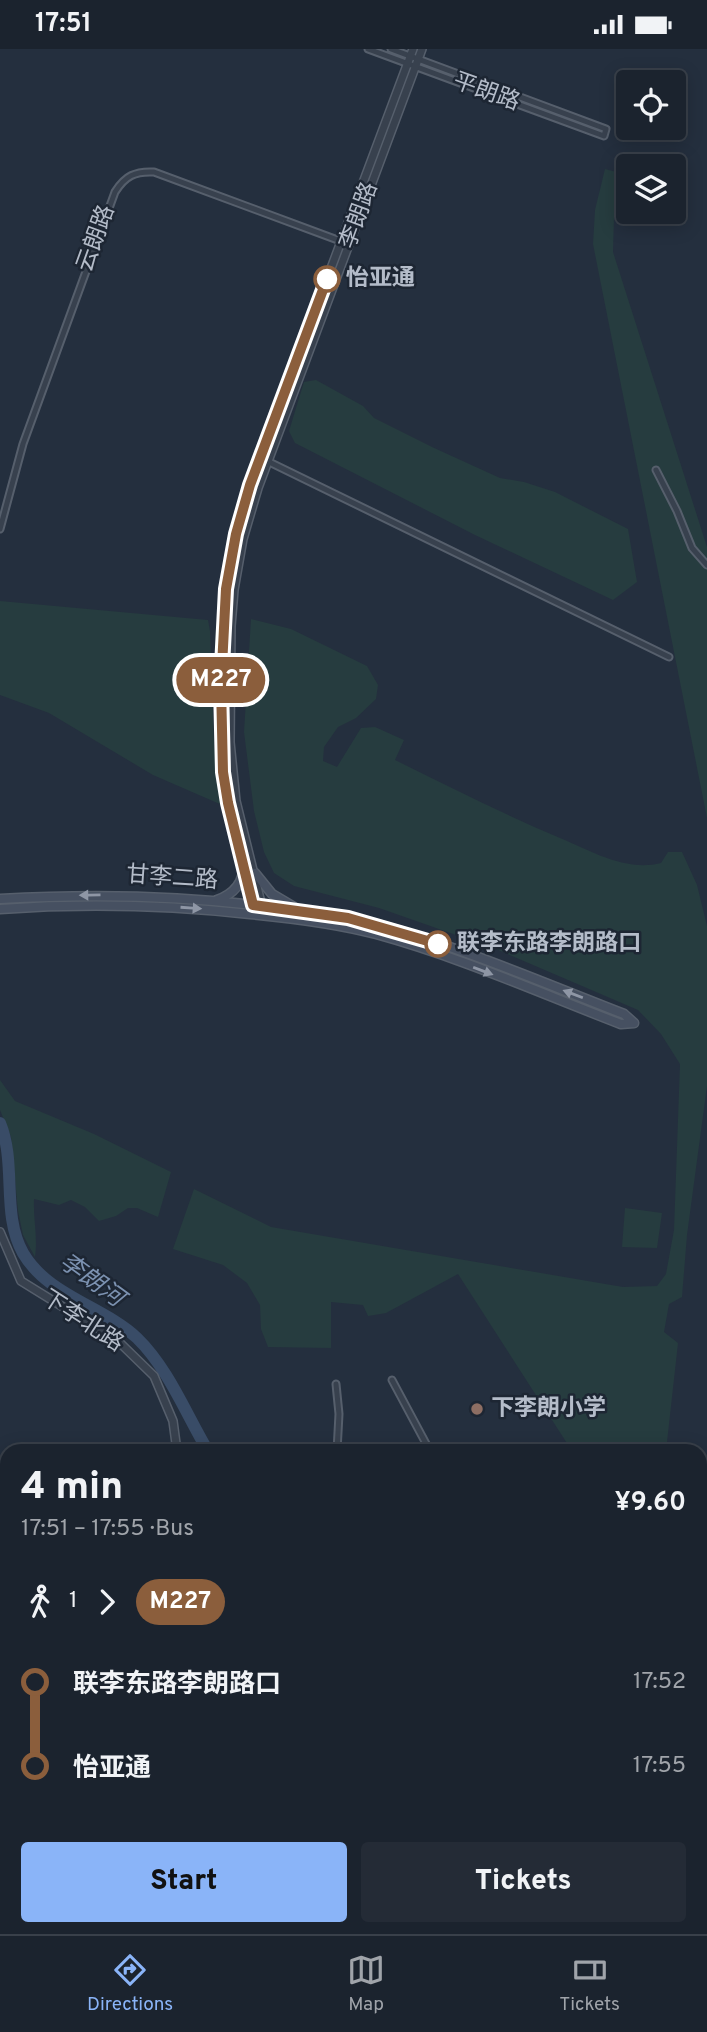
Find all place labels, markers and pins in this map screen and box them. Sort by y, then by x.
place label: 怡亚通 [346,265,415,294]
marker: 怡亚通 [314,266,340,292]
place label: 联李东路李朗路口 [457,930,641,959]
marker: 联李东路李朗路口 [425,931,451,957]
place label: 下李朗小学 [491,1395,606,1424]
marker: 下李朗小学 [469,1401,485,1417]

